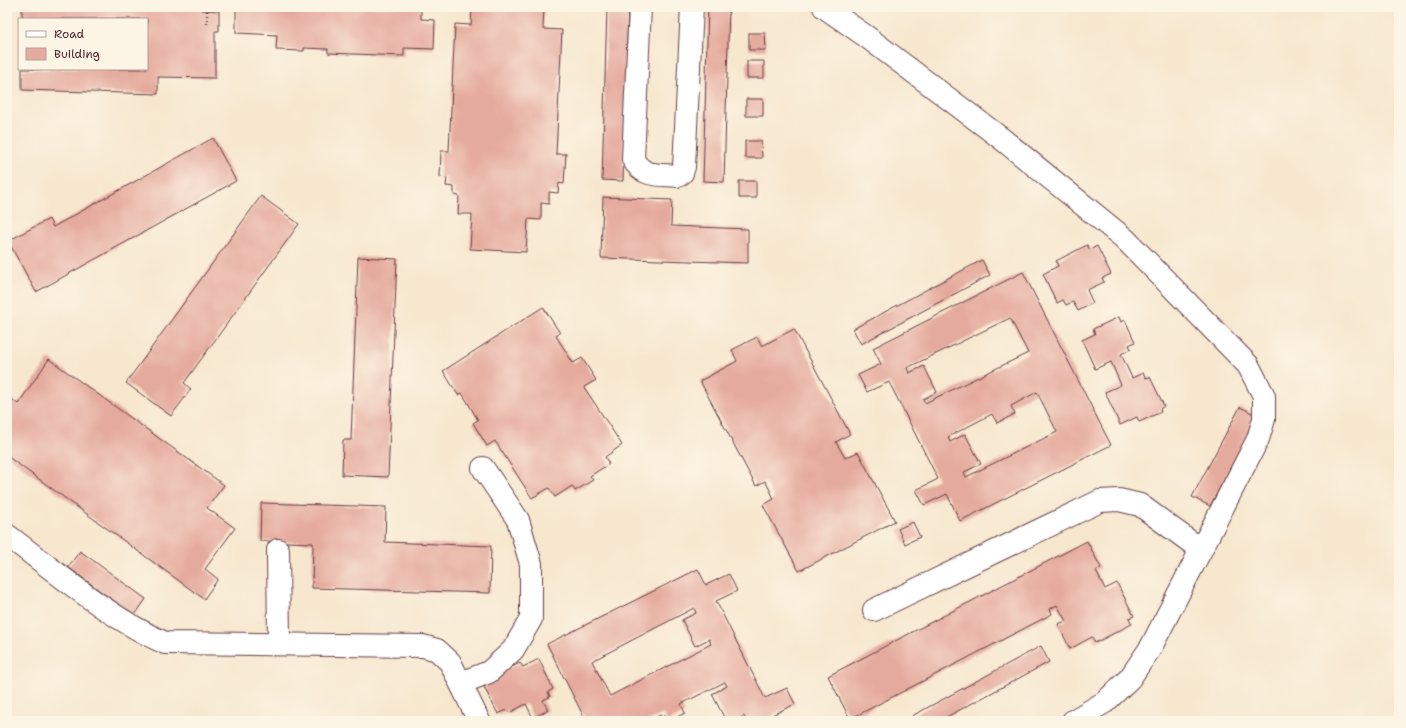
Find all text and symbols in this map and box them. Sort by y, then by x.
legend [18,18,148,70]
text: Road [54,26,85,42]
text: Building [54,46,100,62]

